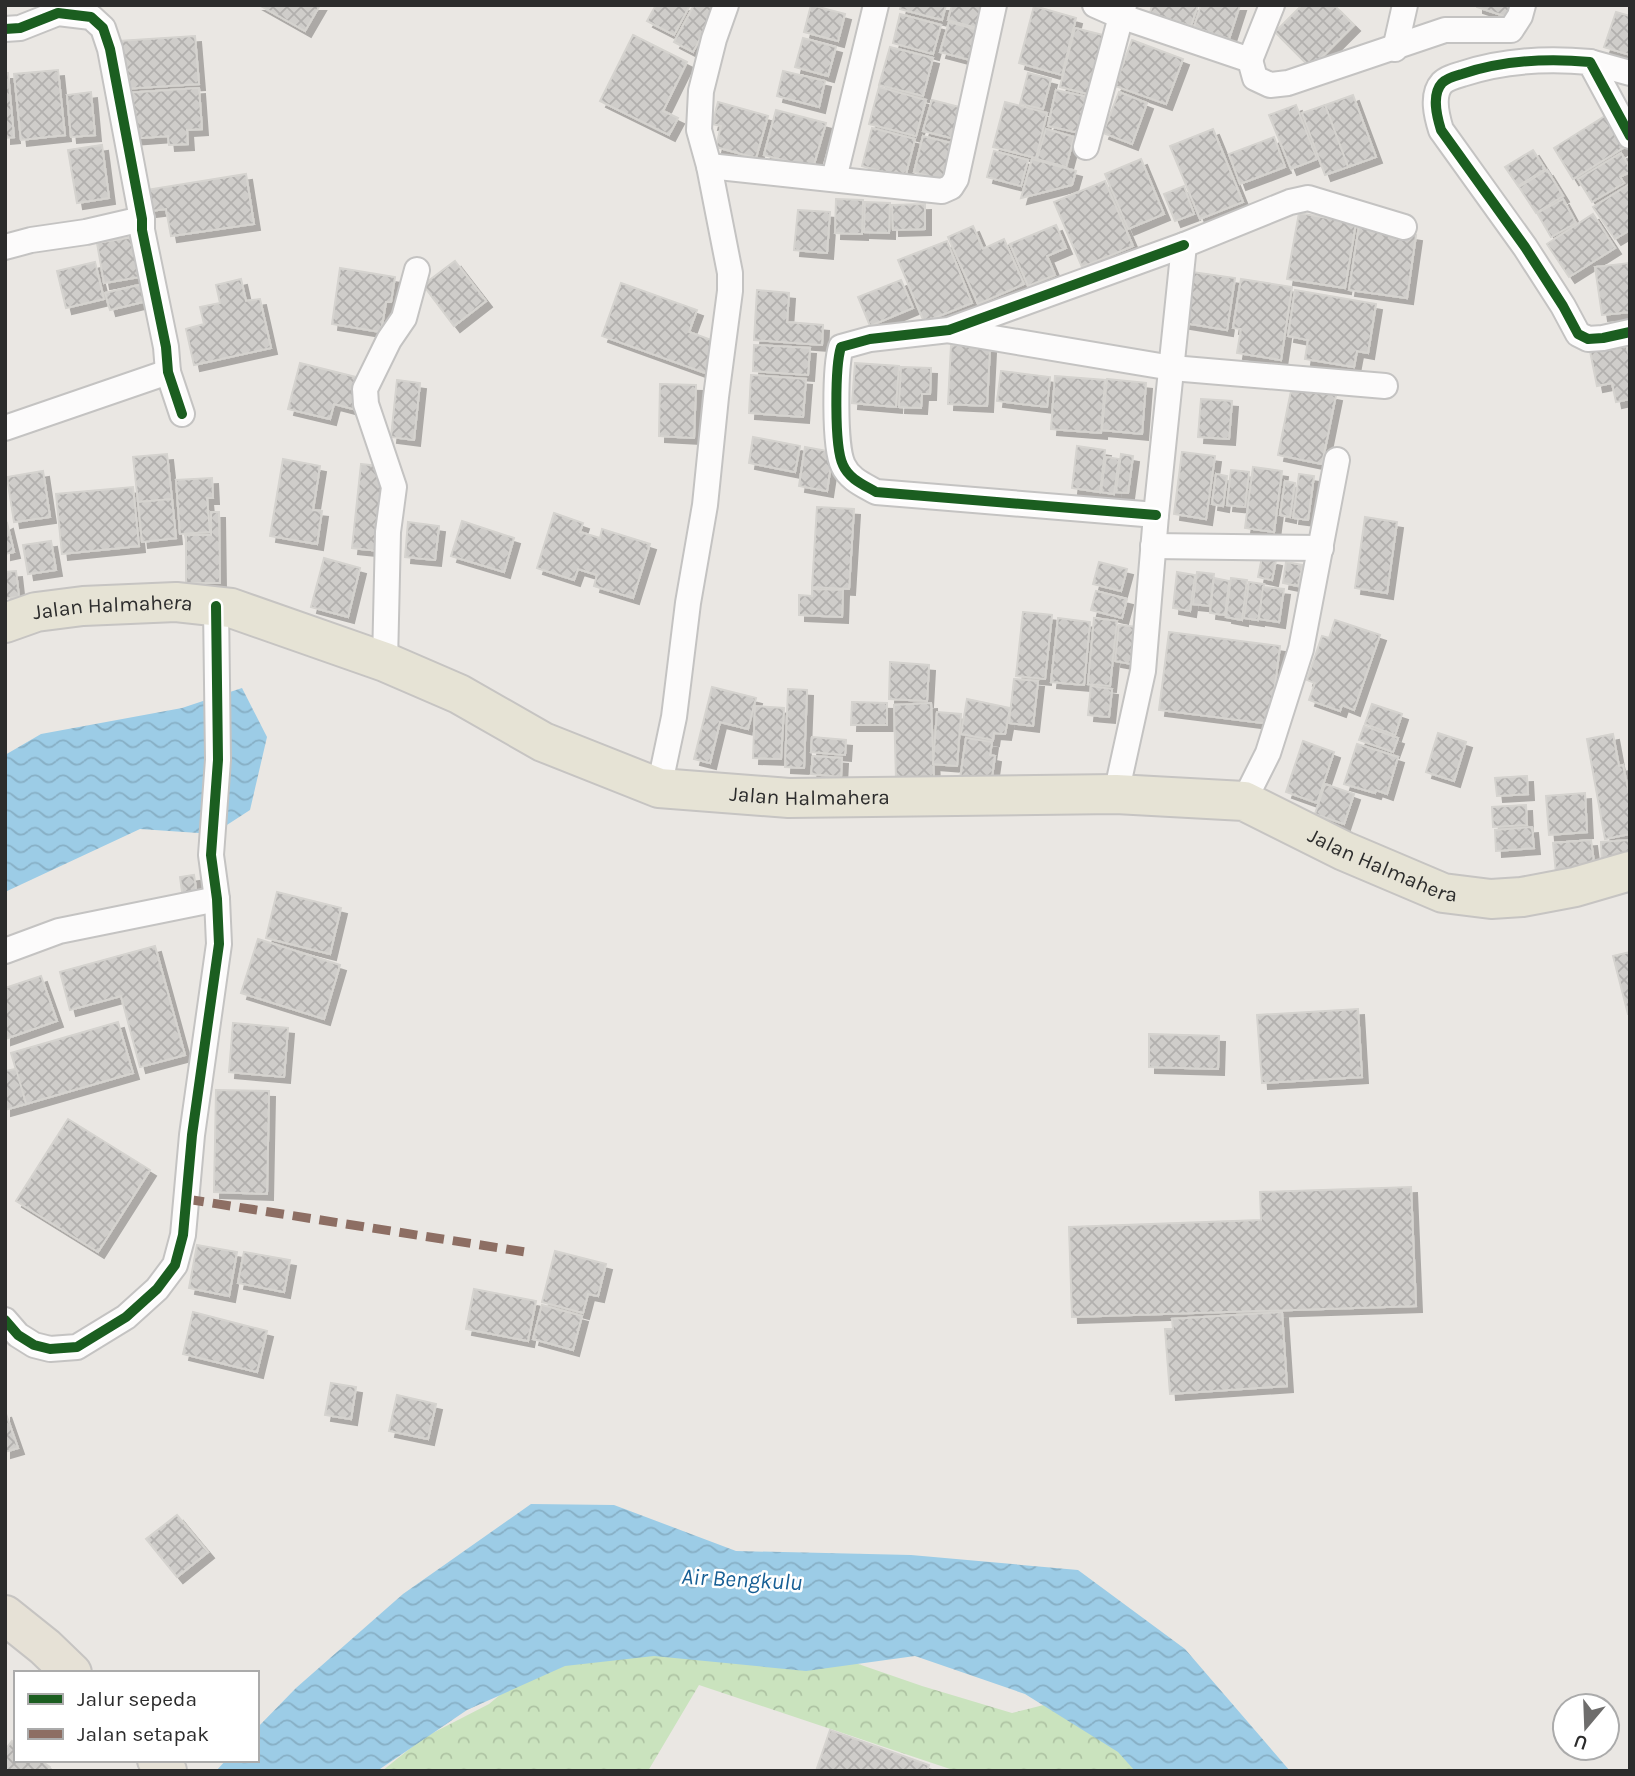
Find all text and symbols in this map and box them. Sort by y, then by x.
street label: Jalan Halmahera [31,590,194,624]
street label: Jalan Halmahera [729,781,890,810]
street label: Jalan Halmahera [1304,823,1459,907]
water label: Air Bengkulu [681,1563,803,1596]
legend [14,1671,259,1762]
text: Jalur sepeda [77,1687,197,1711]
north arrow [1551,1692,1621,1762]
text: Jalan setapak [77,1722,209,1746]
text: U [1571,1730,1591,1755]

